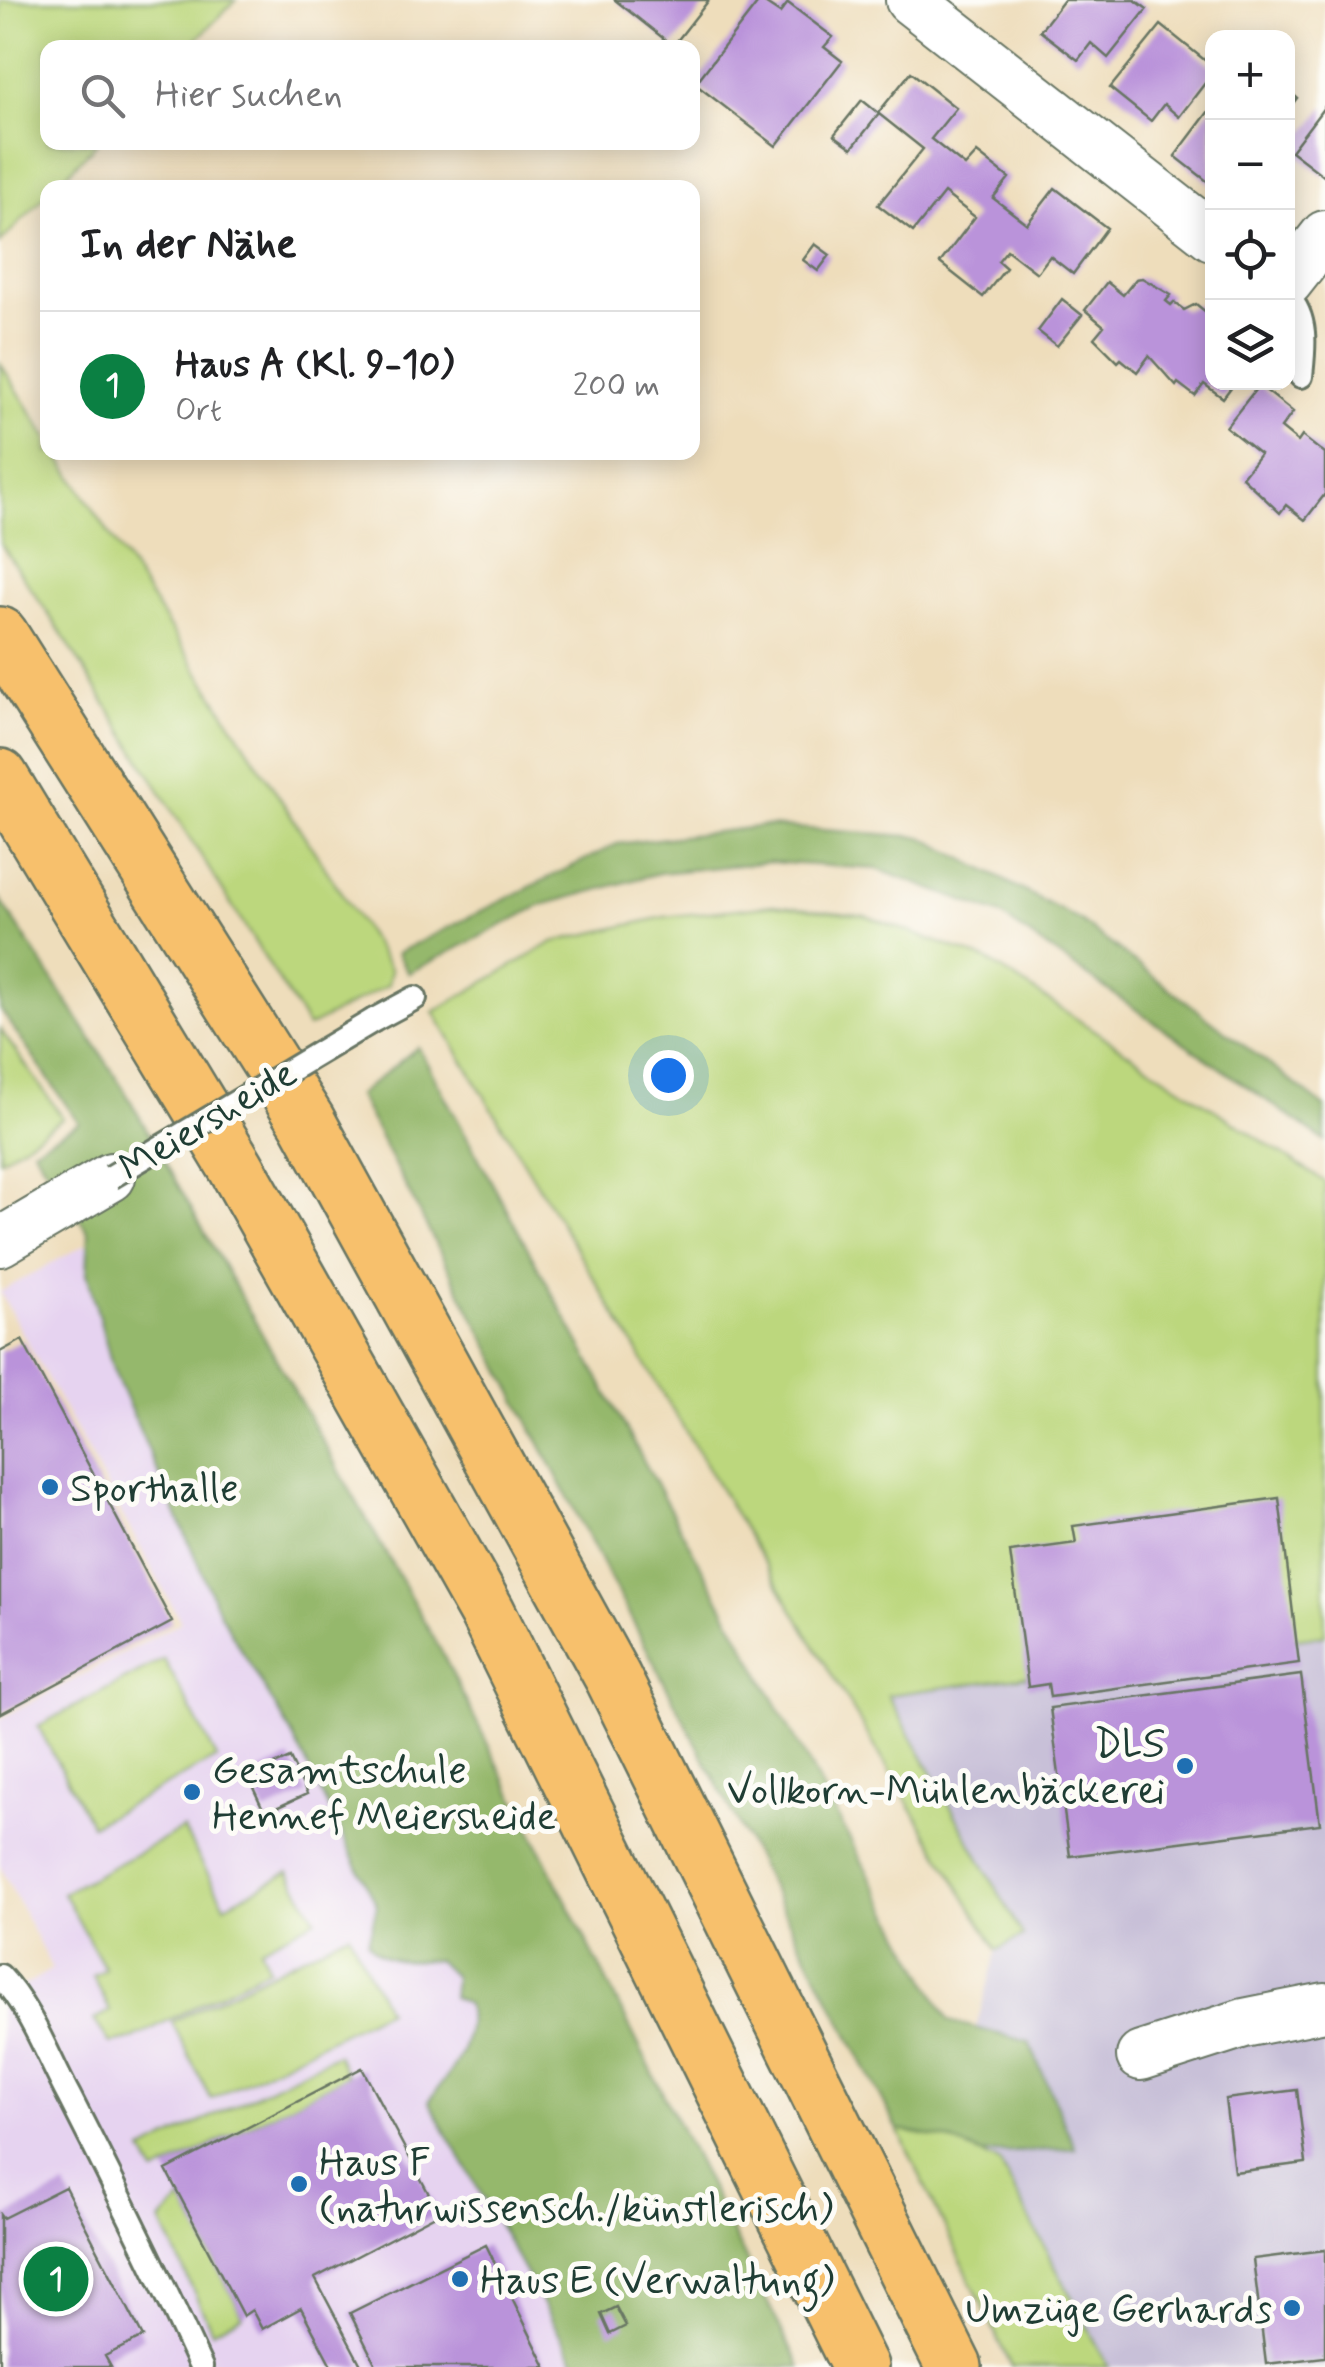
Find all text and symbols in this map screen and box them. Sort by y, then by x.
map controls [1205,30,1295,390]
button: + [1205,30,1295,120]
search box [40,40,700,150]
icon: search [75,68,130,123]
text: Hier suchen [155,71,343,120]
button: − [1205,120,1295,210]
button: locate [1205,210,1295,300]
text: In der Nähe [80,218,297,273]
button: layers [1205,300,1295,390]
text: Haus A (Kl. 9-10) [175,341,454,390]
text: 1 [105,365,120,407]
text: 200 m [573,365,660,407]
text: Ort [175,390,222,432]
street label: Meiersheide [110,1048,307,1195]
your location [643,1050,694,1101]
place label: Sporthalle [70,1464,239,1516]
marker: Sporthalle [39,1476,61,1498]
place label: DLS Vollkorn-Mühlenbäckerei [727,1720,1165,1818]
place label: Gesamtschule Hennef Meiersheide [212,1746,556,1844]
marker: DLS Vollkorn-Mühlenbäckerei [1174,1755,1196,1777]
marker: Gesamtschule Hennef Meiersheide [181,1781,203,1803]
place label: Haus F (naturwissensch./künstlerisch) [319,2138,833,2236]
marker: Haus F (naturwissensch./künstlerisch) [288,2173,310,2195]
pin: 1 [23,2242,88,2316]
place label: Haus E (Verwaltung) [480,2256,834,2312]
marker: Haus E (Verwaltung) [449,2268,471,2290]
place label: Umzüge Gerhards [965,2285,1272,2337]
marker: Umzüge Gerhards [1281,2297,1303,2319]

